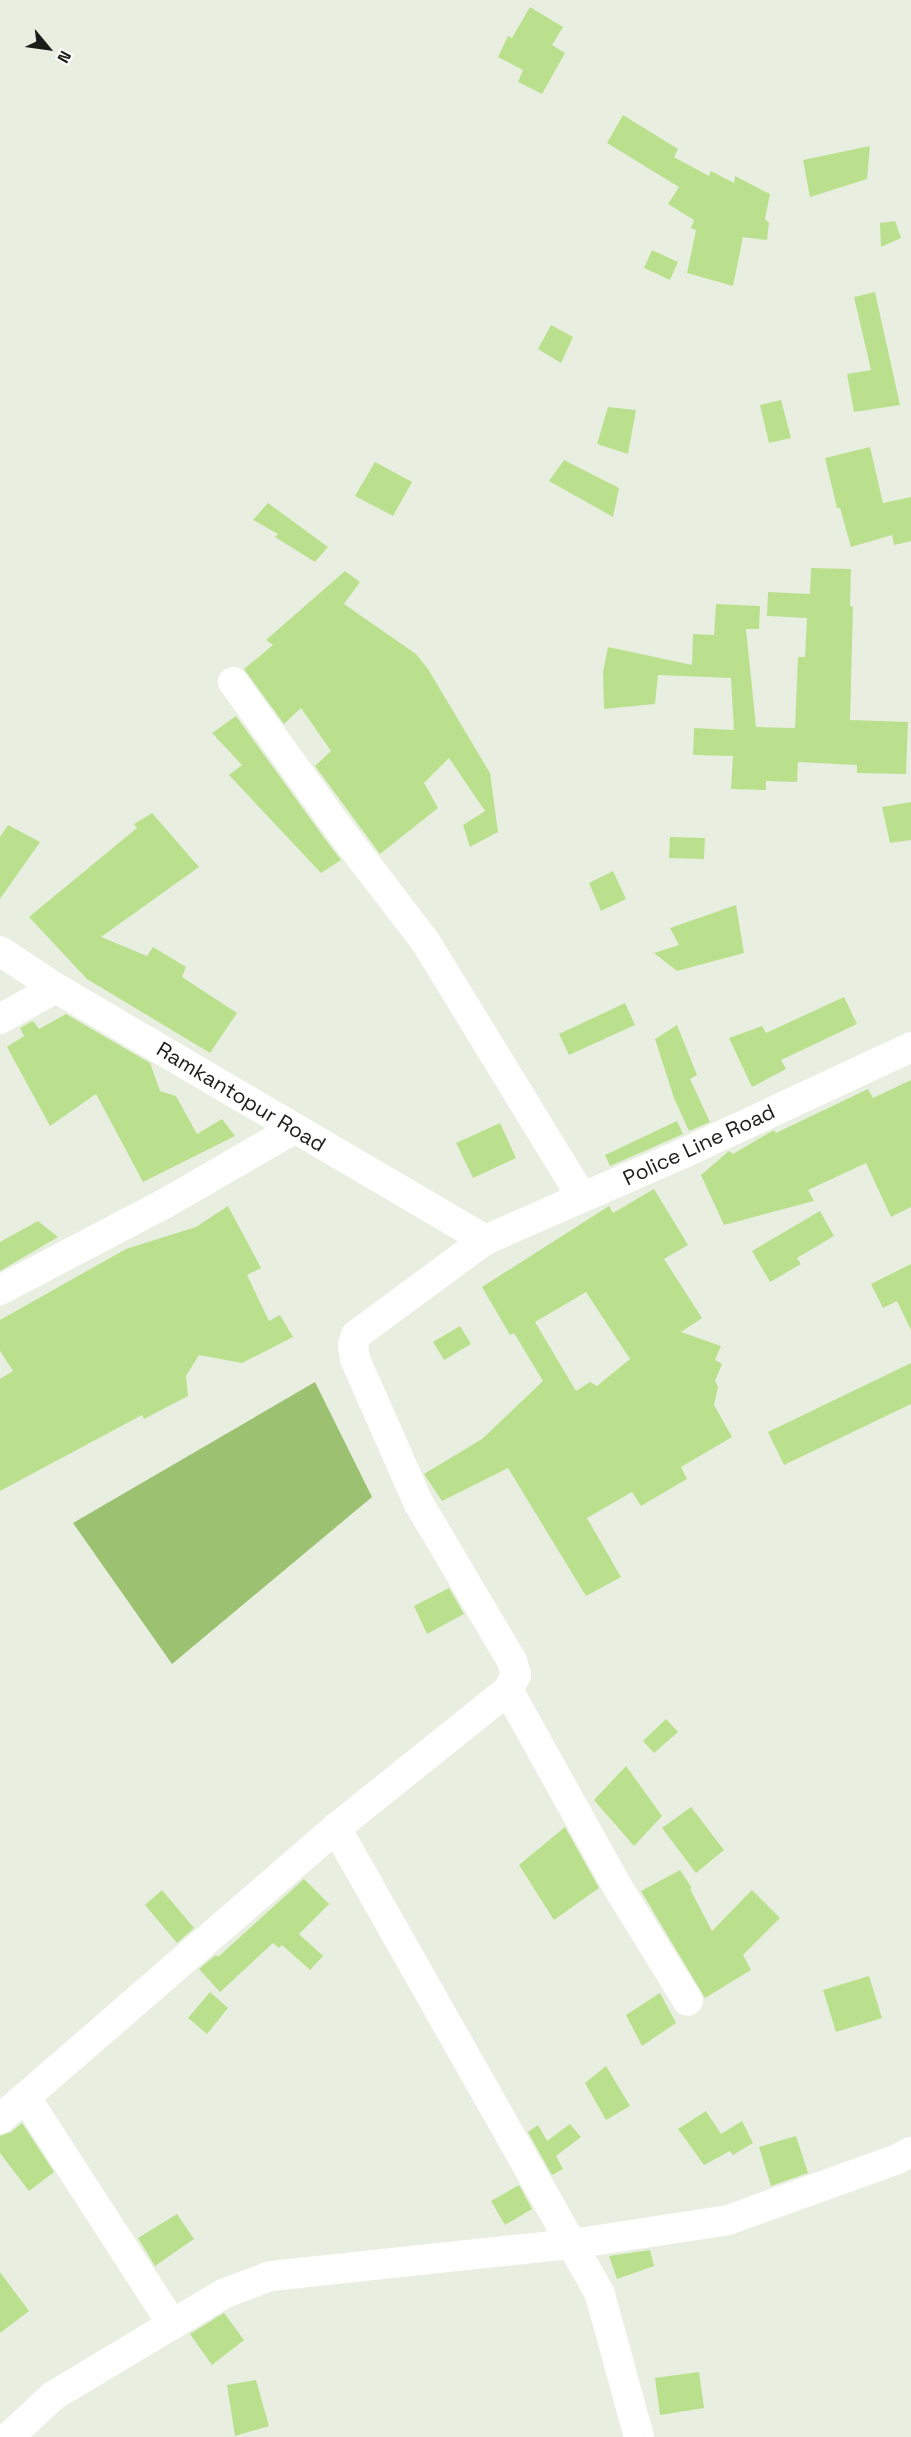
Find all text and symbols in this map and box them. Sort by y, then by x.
north arrow [18,18,78,78]
text: N [52,47,76,67]
street label: Ramkantopur Road [152,1037,330,1157]
street label: Police Line Road [619,1099,779,1191]

